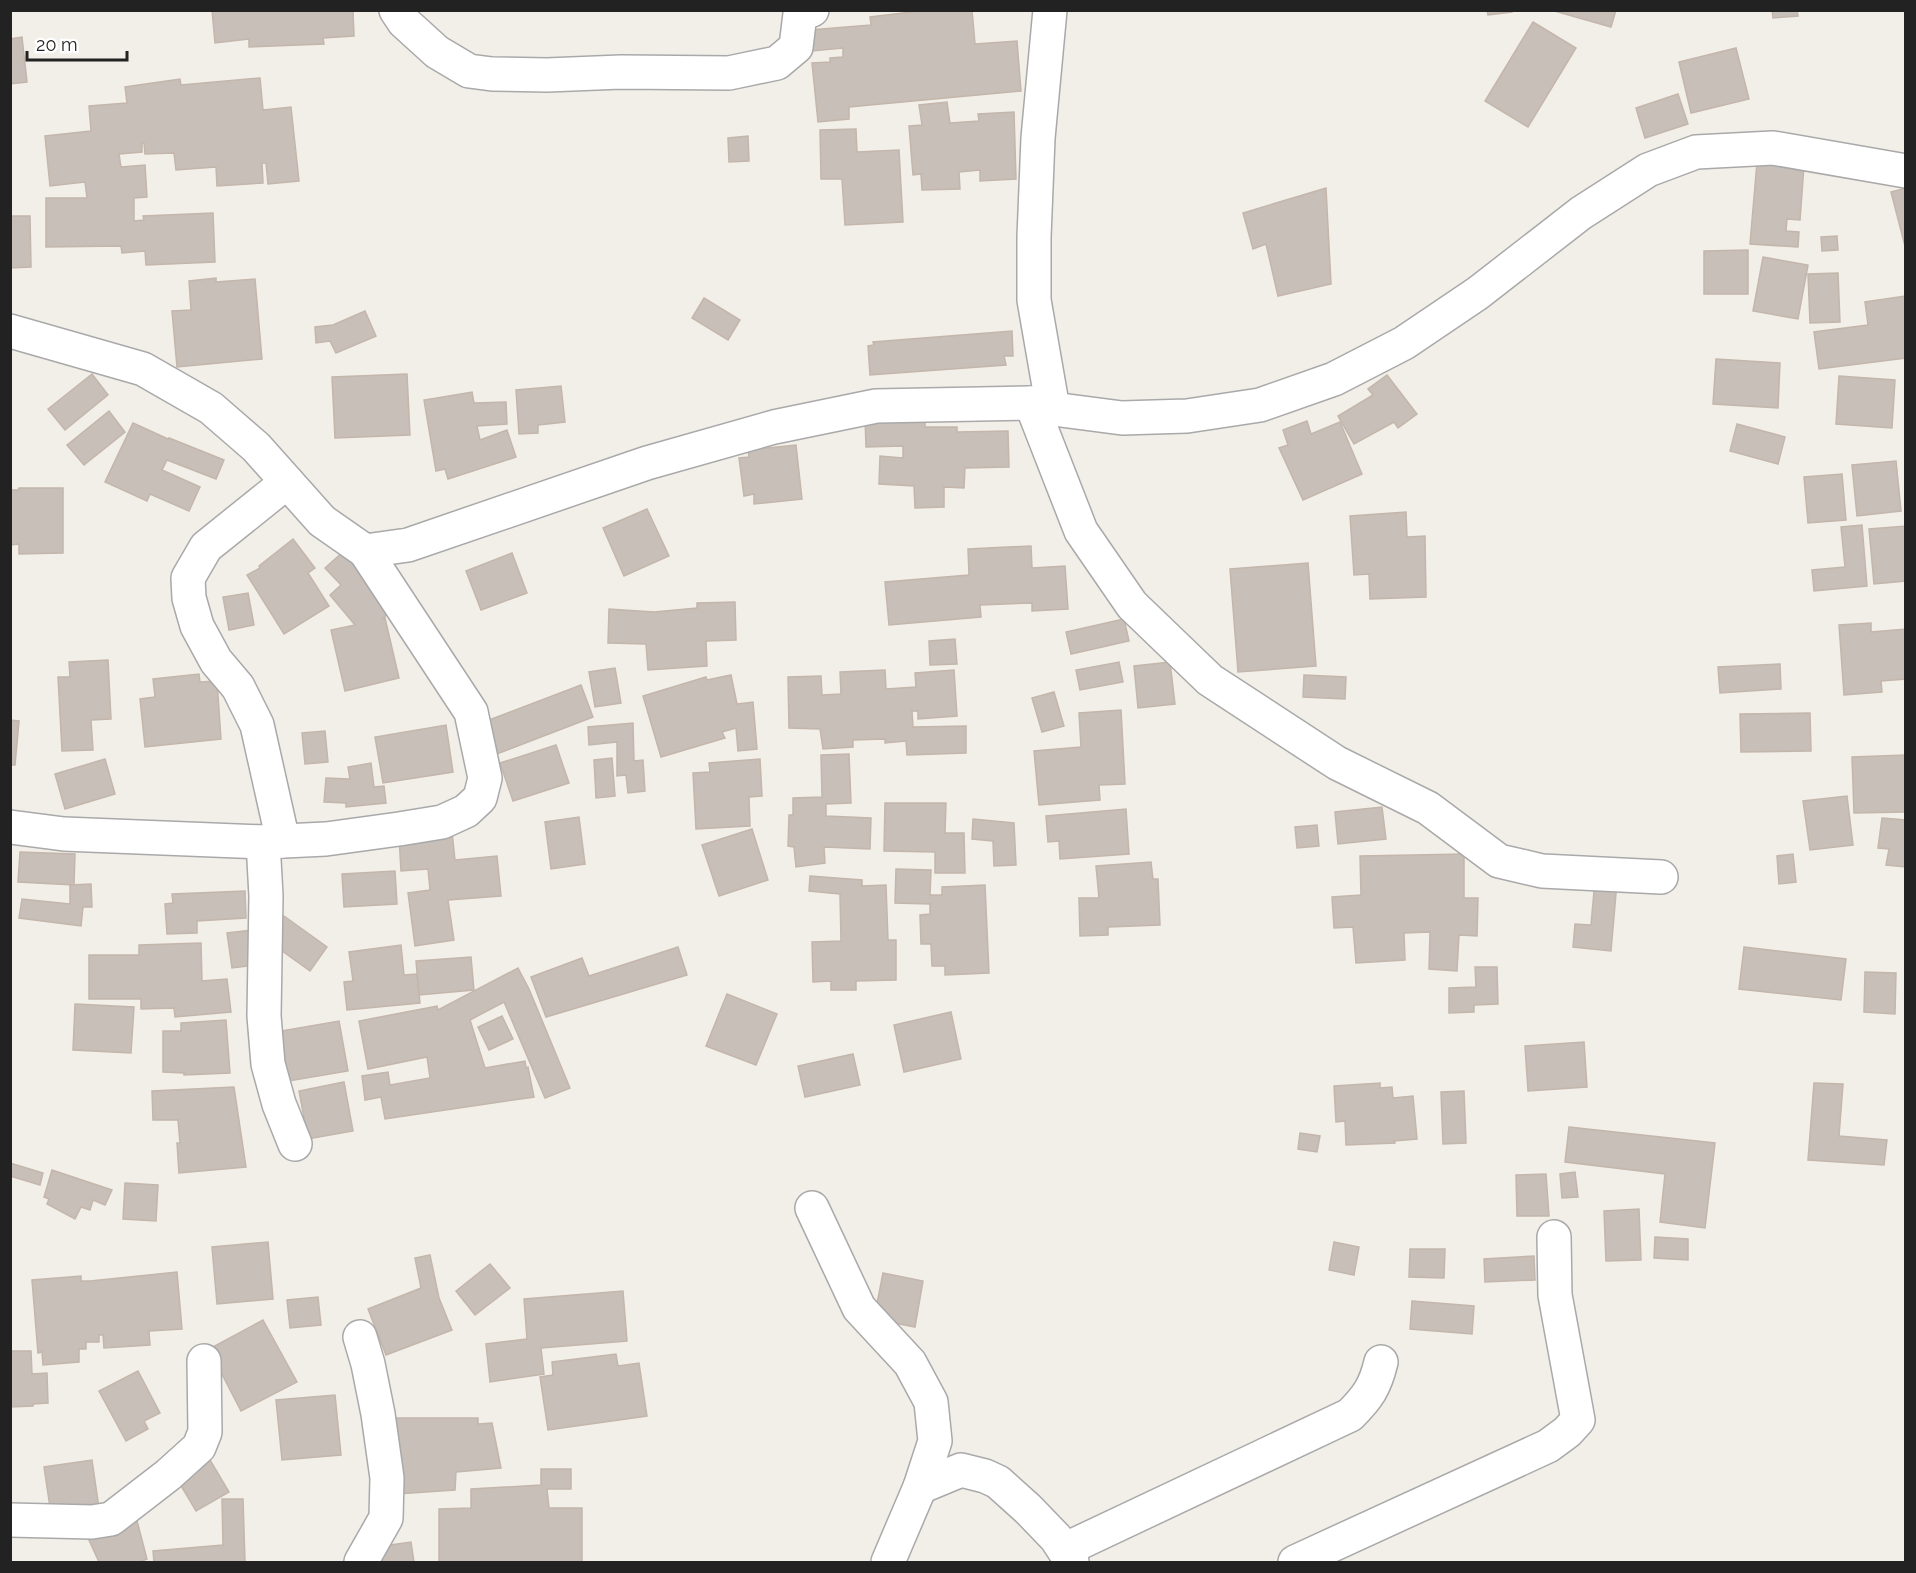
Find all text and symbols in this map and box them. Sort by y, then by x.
scale bar [27,24,128,62]
text: 20 m [36,34,78,55]

